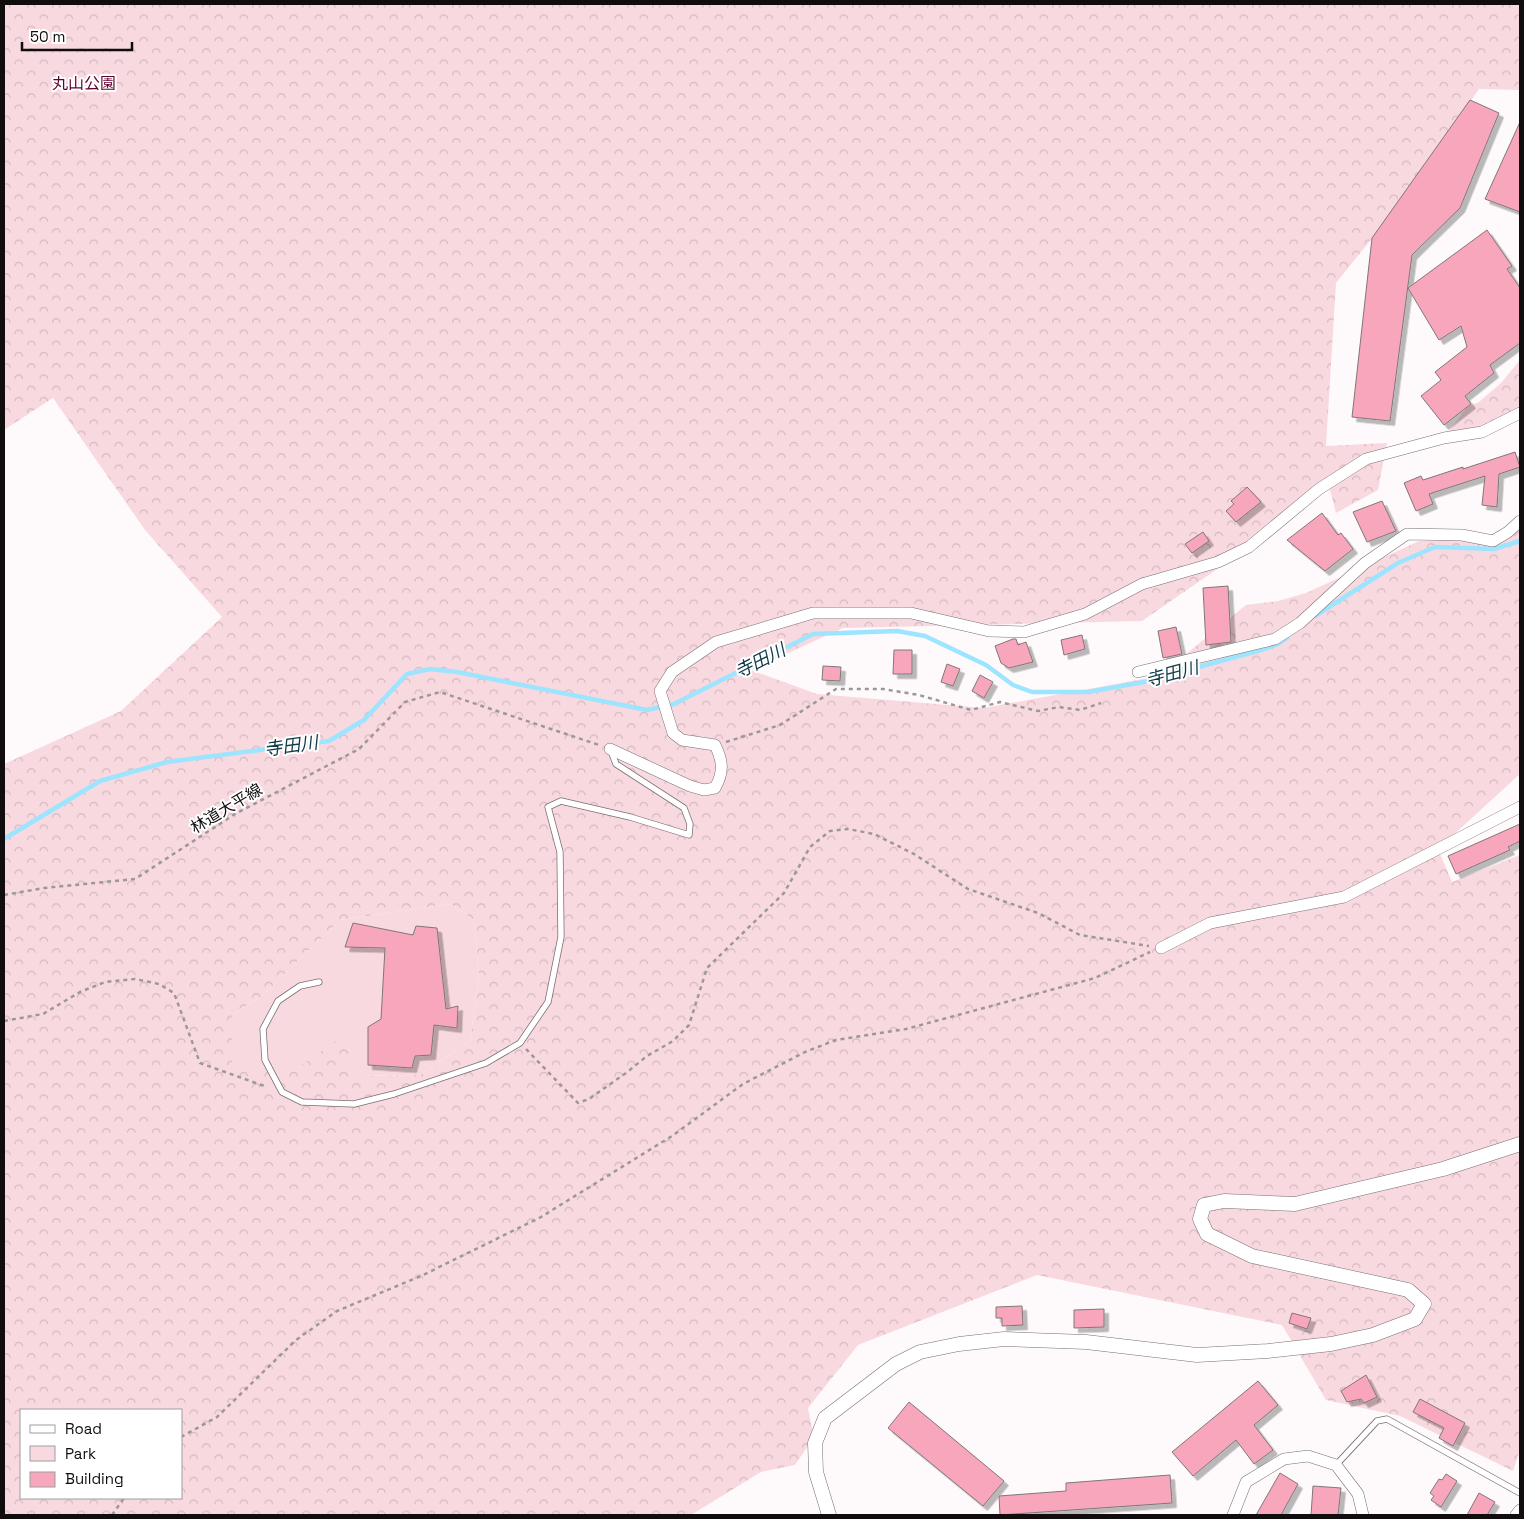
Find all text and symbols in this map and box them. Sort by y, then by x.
scale bar [22,20,132,52]
text: 50 m [30,27,65,46]
park label: 丸山公園 [52,73,116,94]
water label: 寺田川 [730,637,791,683]
water label: 寺田川 [1143,655,1203,692]
water label: 寺田川 [263,730,321,761]
street label: 林道大平線 [187,779,266,838]
legend [20,1409,182,1499]
text: Road [65,1419,102,1438]
text: Park [65,1444,96,1463]
text: Building [65,1469,124,1488]

